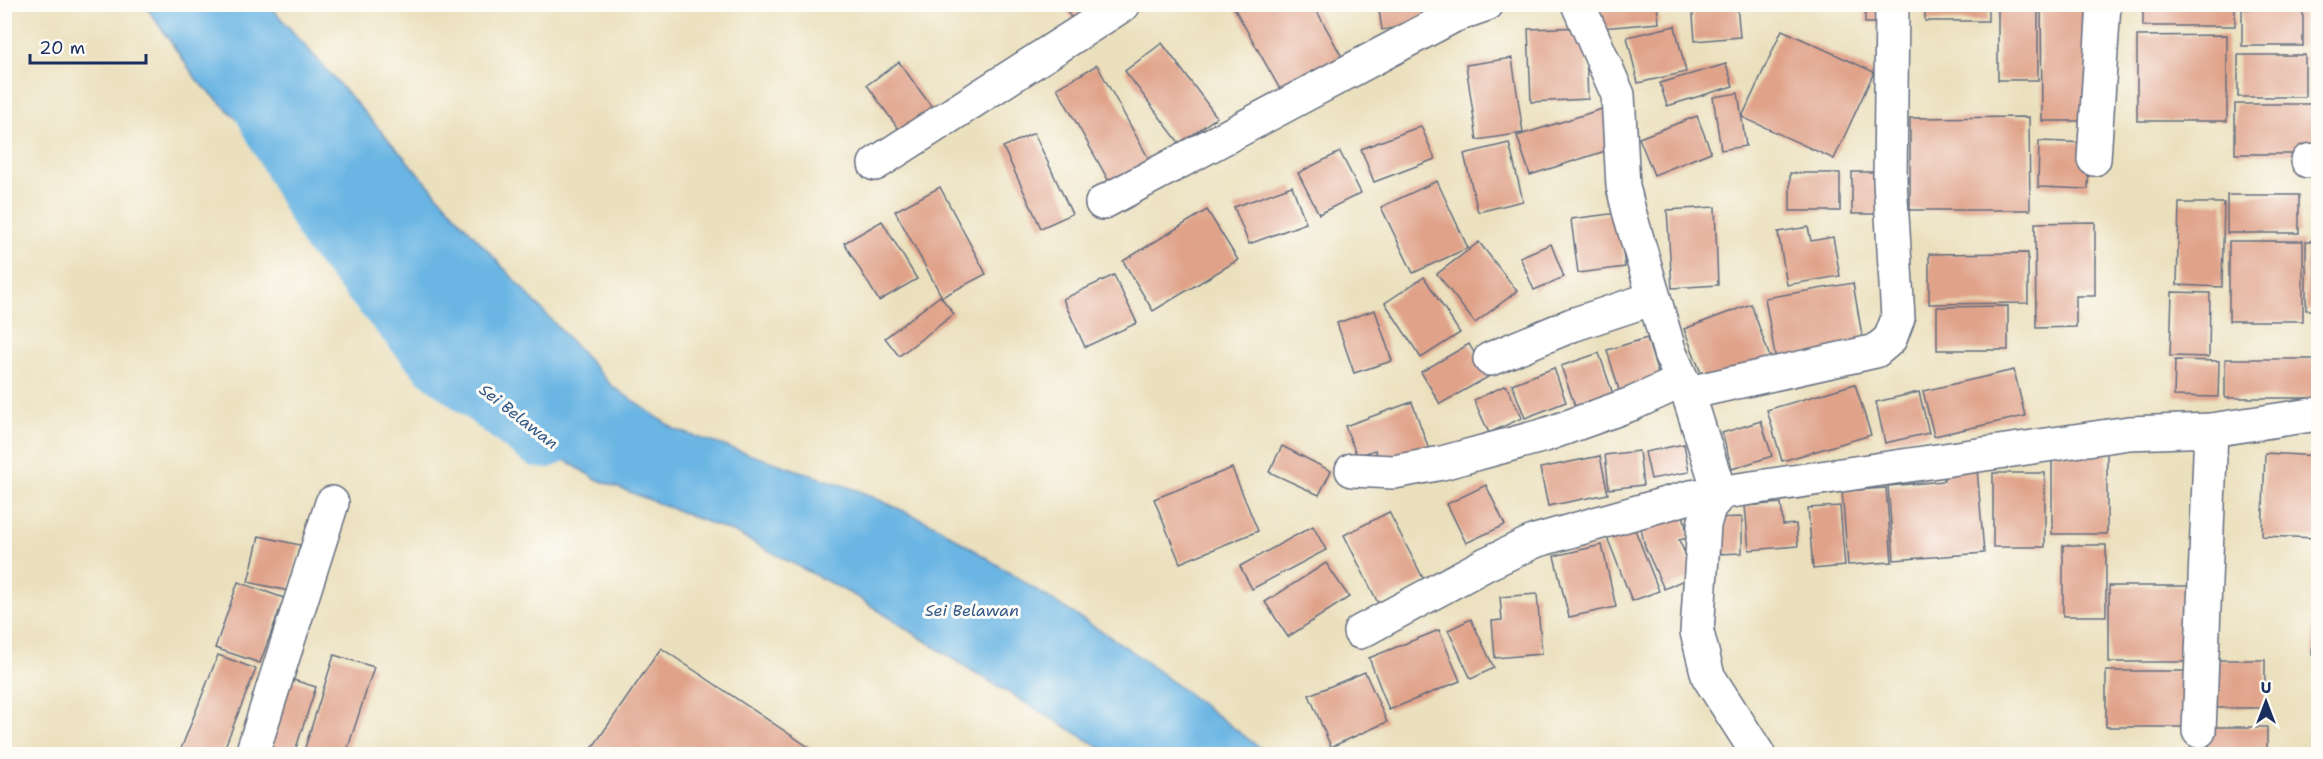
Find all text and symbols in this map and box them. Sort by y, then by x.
scale bar [30,27,146,65]
text: 20 m [39,36,85,60]
water label: Sei Belawan [475,379,562,454]
water label: Sei Belawan [925,600,1019,621]
north arrow [2236,672,2296,732]
text: U [2261,677,2272,698]

